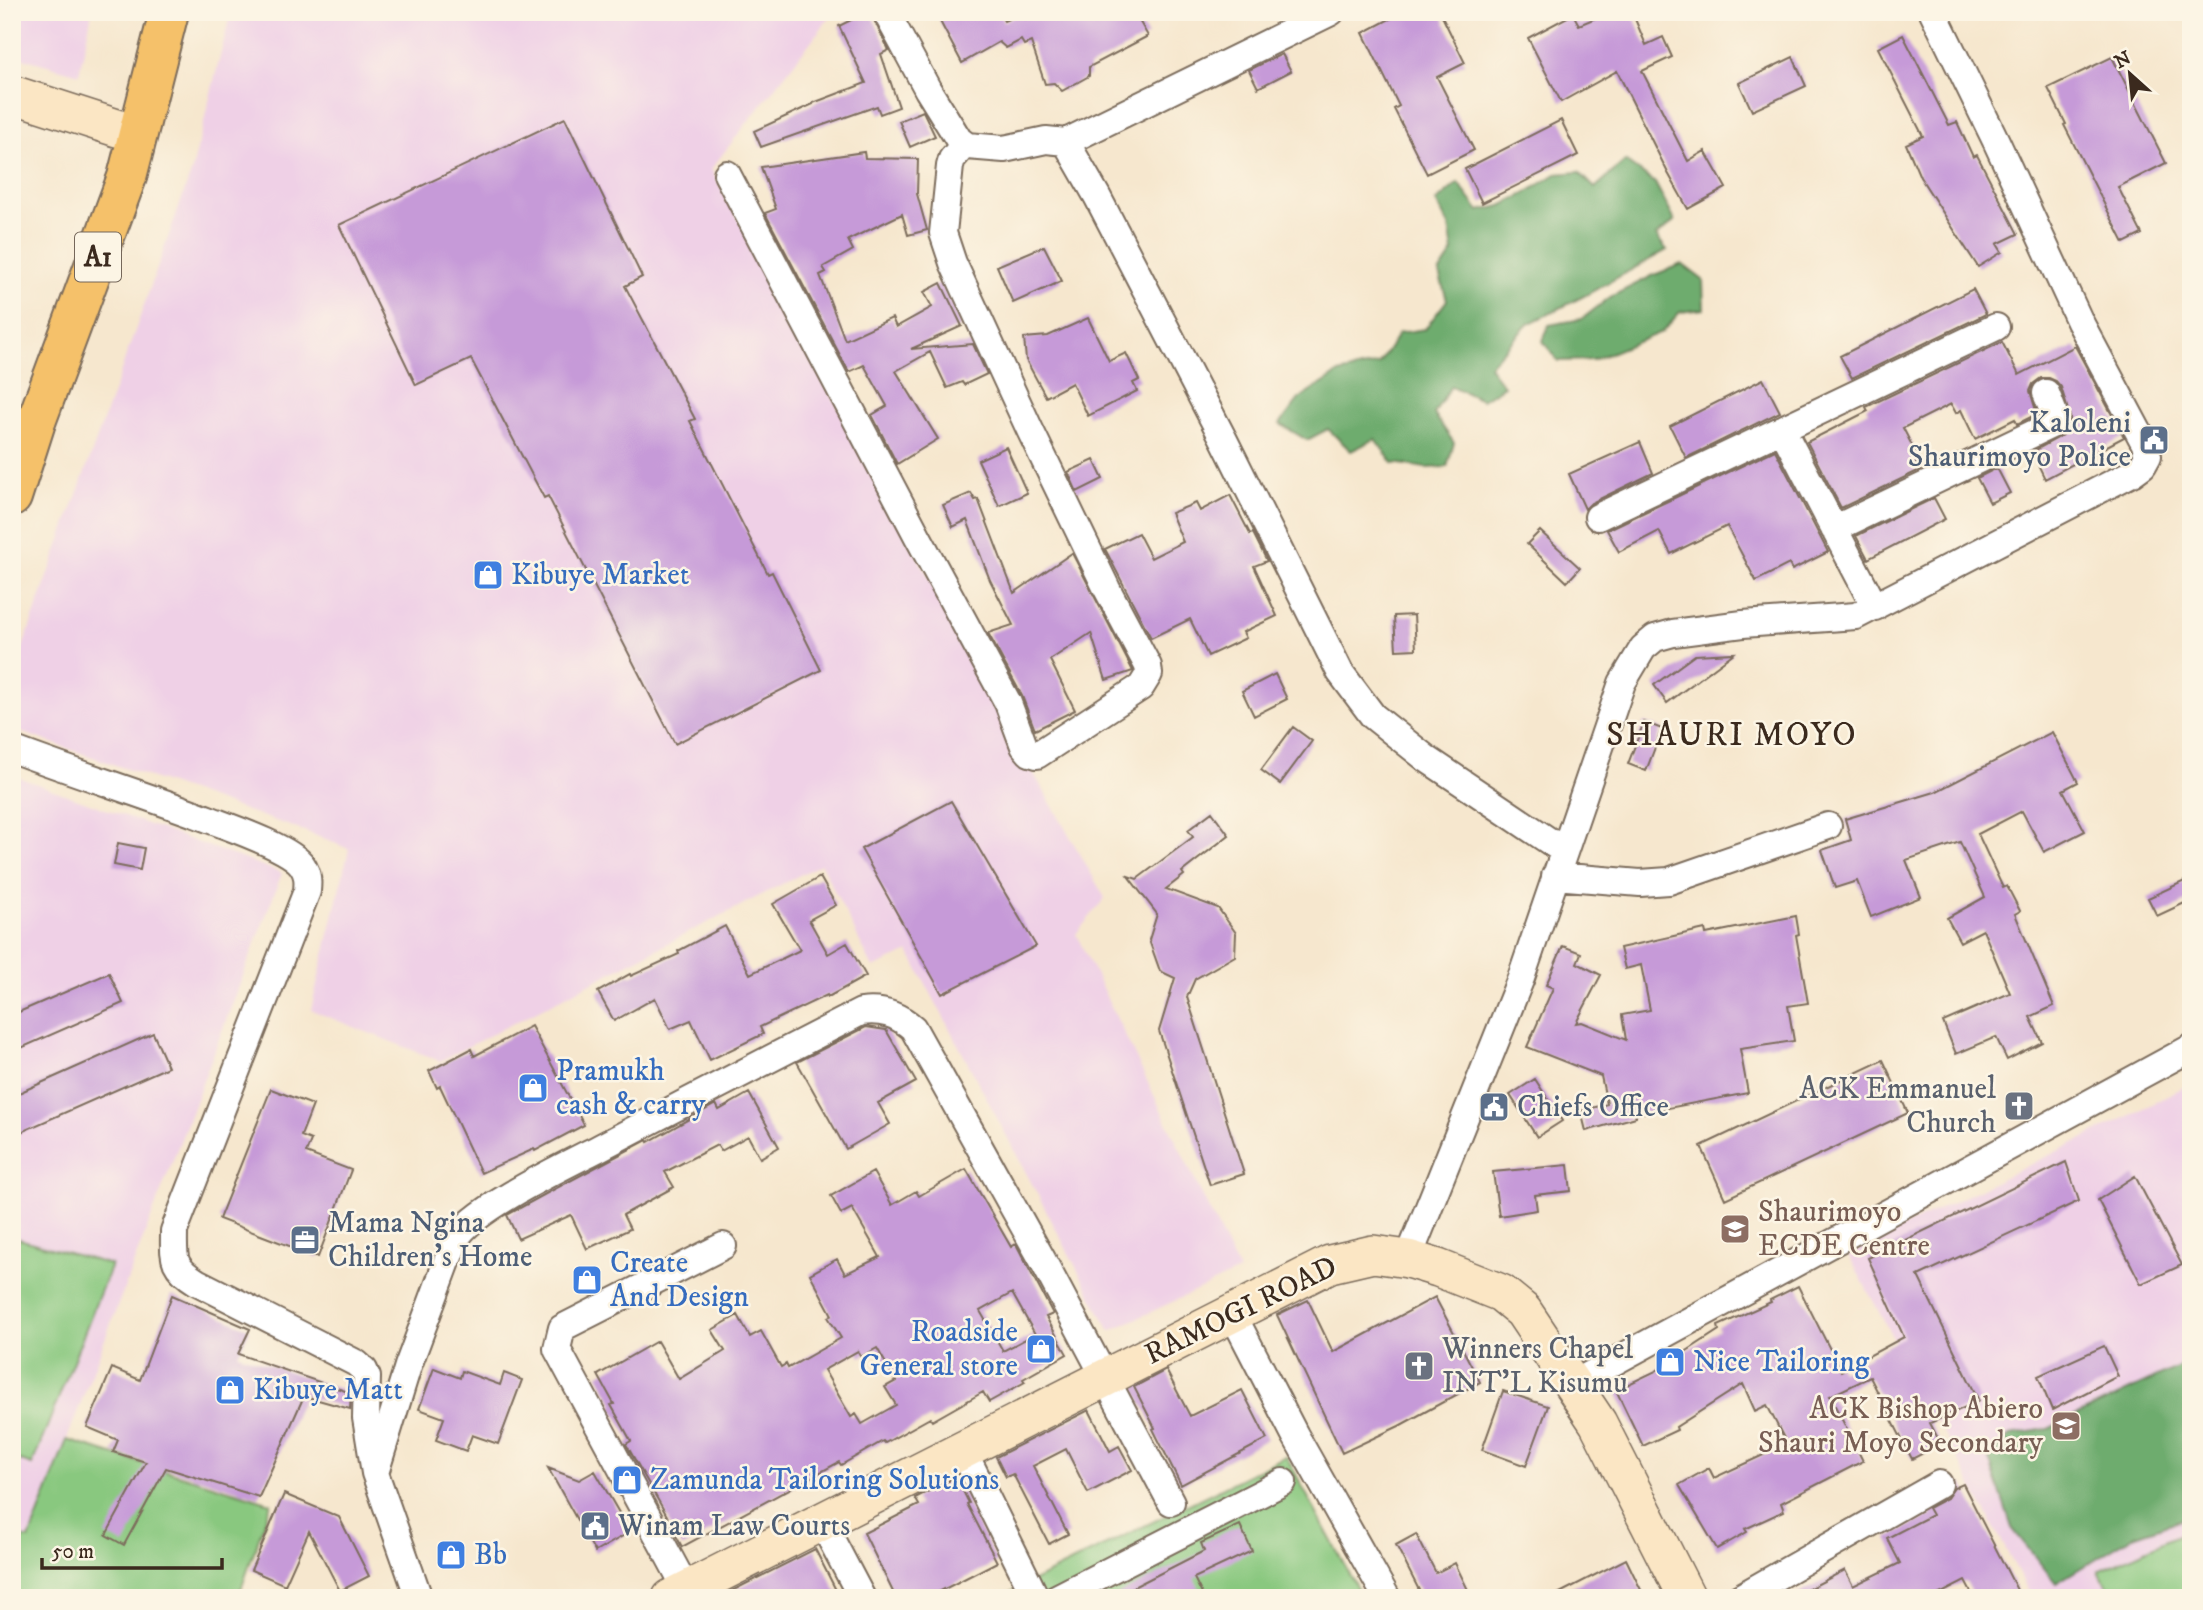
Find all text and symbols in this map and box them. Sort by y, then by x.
north arrow [2094,38,2164,108]
text: N [2111,46,2135,74]
road number: A1 [75,232,121,282]
place label: Kaloleni Shaurimoyo Police [1908,405,2131,476]
public building icon: Kaloleni Shaurimoyo Police [2137,423,2171,457]
place label: Kibuye Market [511,557,689,594]
shop icon: Kibuye Market [471,558,505,592]
district label: SHAURI MOYO [1606,715,1858,756]
place label: Pramukh cash & carry [556,1053,706,1124]
shop icon: Pramukh cash & carry [516,1071,550,1105]
place label: ACK Emmanuel Church [1799,1071,1996,1142]
place label: Chiefs Office [1517,1089,1669,1126]
church icon: ACK Emmanuel Church [2002,1089,2036,1123]
public building icon: Chiefs Office [1477,1090,1511,1124]
place label: Shaurimoyo ECDE Centre [1758,1194,1930,1265]
place label: Mama Ngina Children's Home [328,1205,532,1276]
school or university icon: Shaurimoyo ECDE Centre [1718,1212,1752,1246]
office icon: Mama Ngina Children's Home [288,1223,322,1257]
place label: Create And Design [610,1245,749,1316]
street label: RAMOGI ROAD [1139,1248,1343,1374]
shop icon: Create And Design [570,1263,604,1297]
place label: Roadside General store [860,1314,1018,1385]
place label: Winners Chapel INT'L Kisumu [1441,1331,1633,1402]
shop icon: Roadside General store [1024,1332,1058,1366]
place label: Nice Tailoring [1693,1344,1870,1381]
shop icon: Nice Tailoring [1653,1345,1687,1379]
church icon: Winners Chapel INT'L Kisumu [1402,1349,1436,1383]
place label: Kibuye Matt [253,1372,403,1409]
shop icon: Kibuye Matt [213,1373,247,1407]
place label: ACK Bishop Abiero Shauri Moyo Secondary [1758,1391,2044,1462]
school or university icon: ACK Bishop Abiero Shauri Moyo Secondary [2049,1409,2083,1443]
place label: Zamunda Tailoring Solutions [650,1462,999,1499]
shop icon: Zamunda Tailoring Solutions [610,1463,644,1497]
place label: Winam Law Courts [617,1508,850,1545]
public building icon: Winam Law Courts [578,1509,612,1543]
scale bar [42,1526,222,1570]
place label: Bb [474,1537,507,1574]
shop icon: Bb [434,1538,468,1572]
text: 50 m [52,1539,94,1565]

